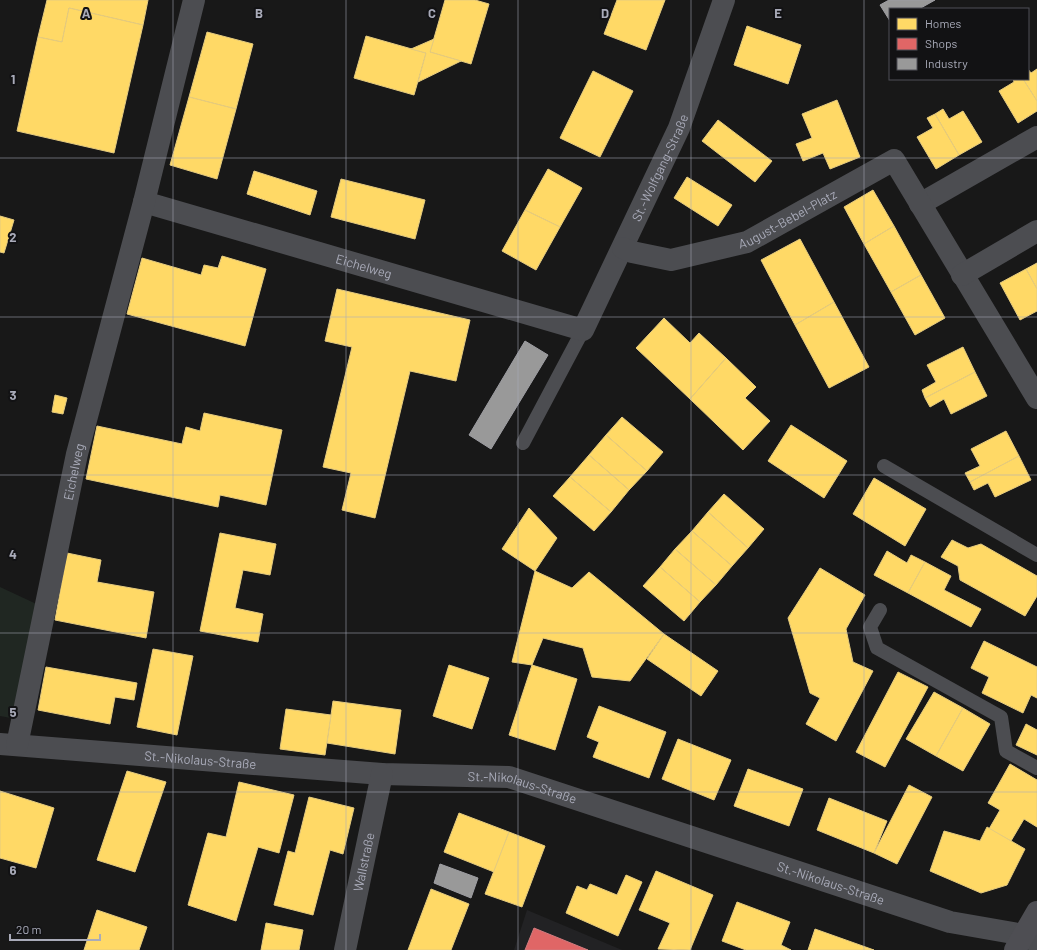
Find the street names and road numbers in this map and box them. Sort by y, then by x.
street label: St.-Wolfgang-Straße [628,112,691,224]
street label: August-Bebel-Platz [737,186,839,252]
street label: Eichelweg [334,250,394,282]
street label: Eichelweg [60,441,88,502]
street label: St.-Nikolaus-Straße [144,747,257,772]
street label: St.-Nikolaus-Straße [468,768,579,807]
street label: Wallstraße [350,831,378,893]
street label: St.-Nikolaus-Straße [775,858,887,908]

